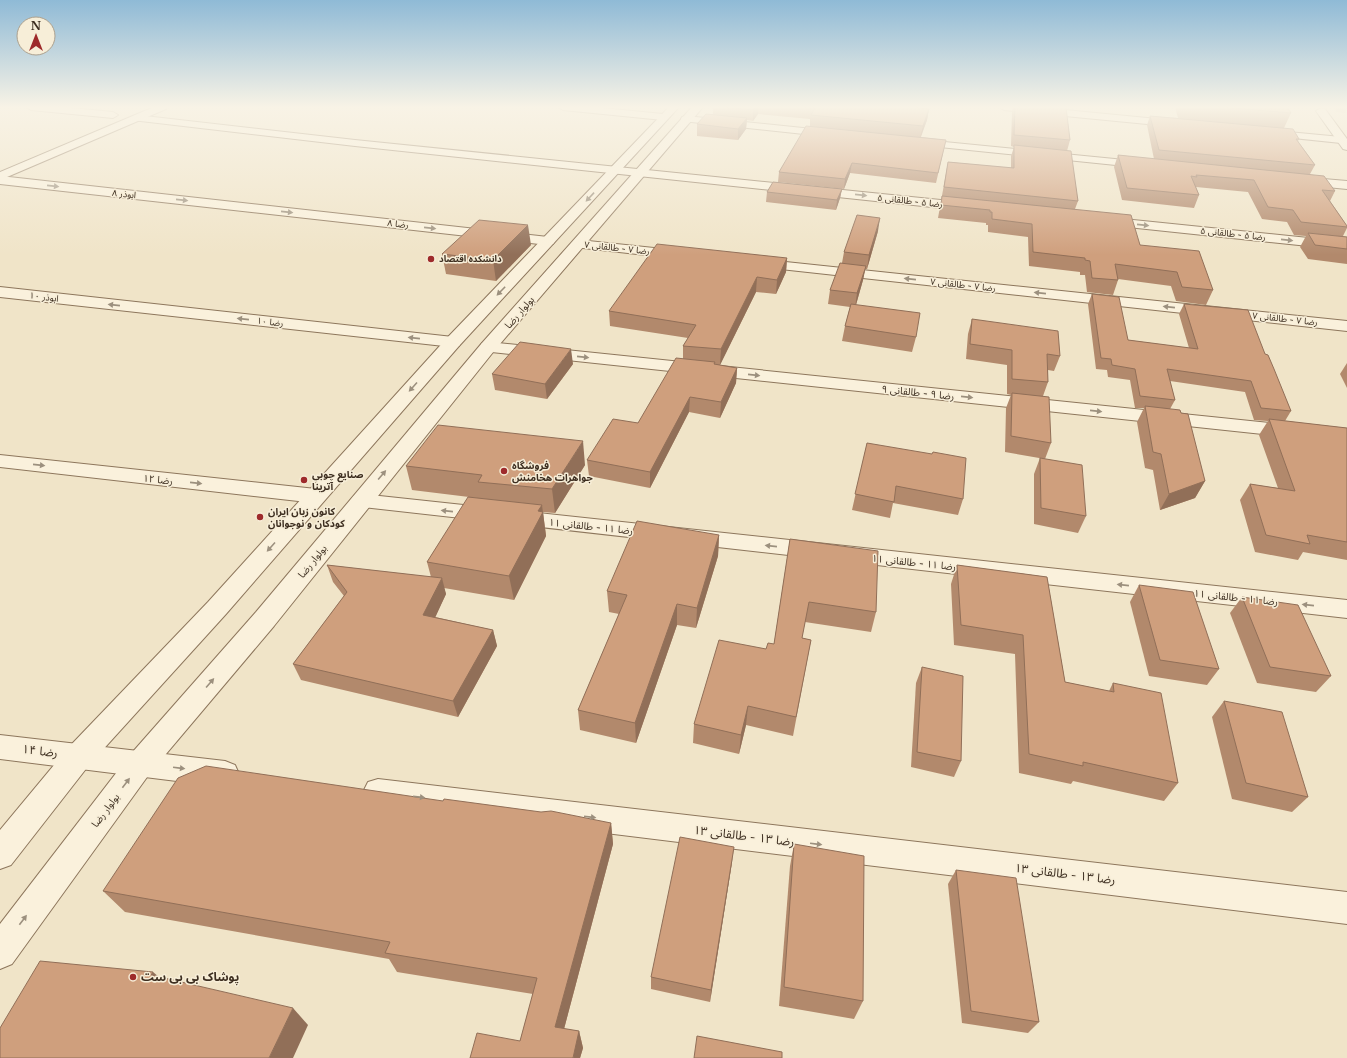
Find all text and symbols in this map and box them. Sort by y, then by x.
north arrow [16,16,56,56]
text: N [31,19,42,33]
one-way arrow [47,182,59,189]
street label: ابوذر ۸ [111,187,137,201]
one-way arrow [585,192,595,202]
one-way arrow [855,192,867,199]
street label: رضا ۵ - طالقانی ۵ [877,192,943,210]
one-way arrow [176,197,188,203]
one-way arrow [281,209,293,215]
street label: رضا ۸ [387,217,409,231]
one-way arrow [1137,222,1149,228]
one-way arrow [424,225,436,231]
street label: رضا ۵ - طالقانی ۵ [1200,225,1266,243]
one-way arrow [1280,236,1293,243]
street label: رضا ۷ - طالقانی ۷ [584,239,650,257]
place label: دانشکده اقتصاد [439,253,502,264]
marker: دانشکده اقتصاد [426,254,436,264]
one-way arrow [904,276,916,283]
street label: رضا ۷ - طالقانی ۷ [930,276,996,294]
one-way arrow [496,286,506,296]
street label: ابوذر ۱۰ [29,289,59,305]
one-way arrow [1034,290,1046,296]
street label: بولوار رضا [502,293,537,331]
one-way arrow [108,302,120,308]
one-way arrow [1163,303,1175,310]
street label: رضا ۷ - طالقانی ۷ [1252,310,1318,328]
street label: رضا ۱۰ [256,315,284,329]
one-way arrow [237,316,249,322]
one-way arrow [408,335,420,341]
one-way arrow [577,354,589,360]
one-way arrow [748,372,760,378]
one-way arrow [408,382,417,392]
street label: رضا ۹ - طالقانی ۹ [881,382,955,403]
one-way arrow [961,394,973,401]
one-way arrow [1090,408,1102,414]
place label: فروشگاه جواهرات هخامنش [512,459,593,484]
one-way arrow [33,462,45,469]
marker: فروشگاه جواهرات هخامنش [499,466,509,476]
place label: صنایع چوبی آترینا [312,468,364,493]
one-way arrow [378,470,387,481]
street label: رضا ۱۲ [143,471,174,488]
marker: صنایع چوبی آترینا [299,475,309,485]
one-way arrow [190,480,202,486]
place label: کانون زبان ایران کودکان و نوجوانان [268,505,345,530]
one-way arrow [441,507,453,514]
marker: کانون زبان ایران کودکان و نوجوانان [255,512,265,522]
street label: رضا ۱۱ - طالقانی ۱۱ [548,516,634,537]
one-way arrow [266,542,275,552]
street label: بولوار رضا [295,542,330,581]
one-way arrow [765,543,777,549]
street label: رضا ۱۱ - طالقانی ۱۱ [871,552,957,573]
one-way arrow [1117,581,1129,588]
street label: رضا ۱۱ - طالقانی ۱۱ [1193,587,1279,608]
one-way arrow [1302,601,1314,608]
one-way arrow [205,678,214,688]
street label: رضا ۱۴ [21,741,59,760]
one-way arrow [173,765,185,772]
one-way arrow [122,777,130,788]
street label: بولوار رضا [88,791,122,830]
one-way arrow [413,794,425,800]
one-way arrow [584,814,596,821]
street label: رضا ۱۳ - طالقانی ۱۳ [693,822,795,849]
one-way arrow [810,841,822,848]
street label: رضا ۱۳ - طالقانی ۱۳ [1014,860,1116,887]
one-way arrow [19,915,27,926]
place label: پوشاک بی بی ست [141,969,239,986]
marker: پوشاک بی بی ست [128,972,138,982]

